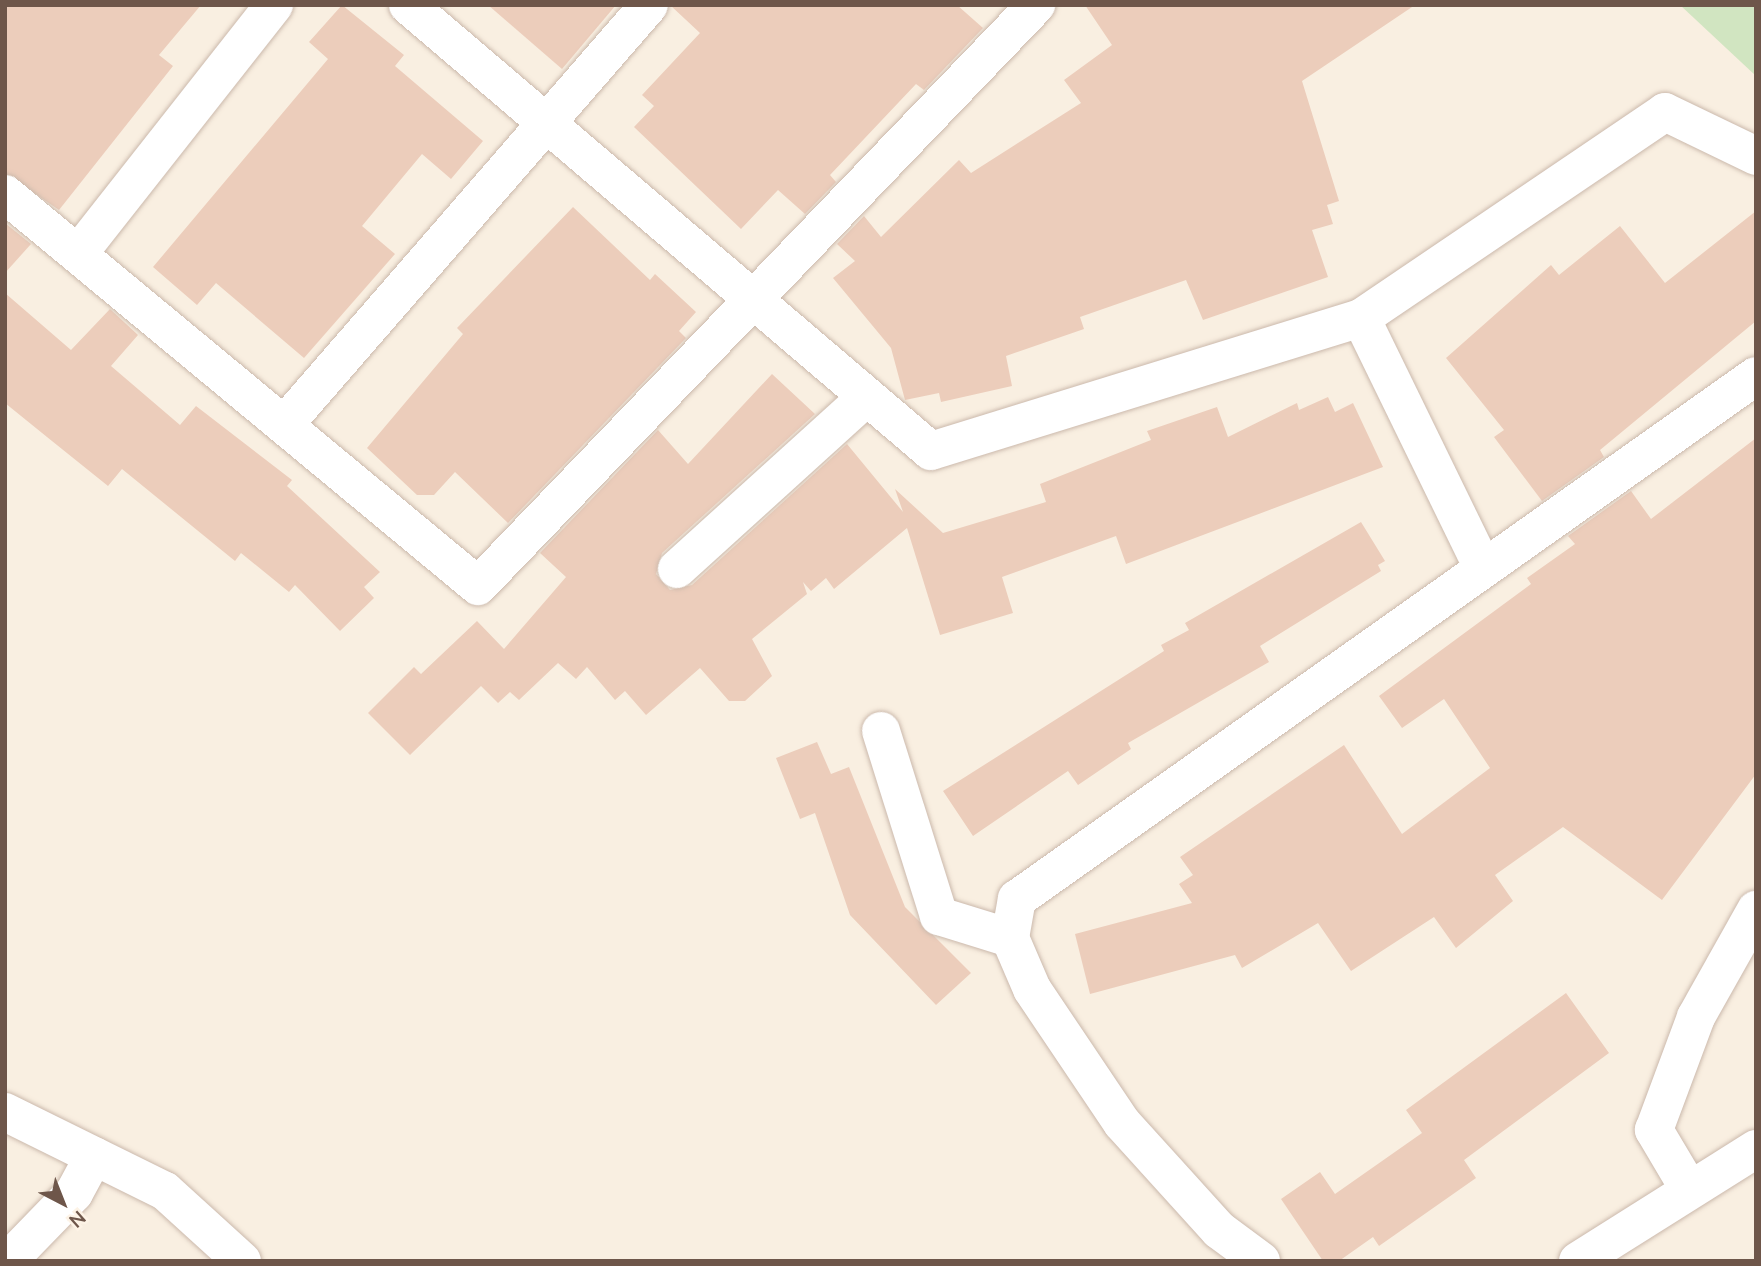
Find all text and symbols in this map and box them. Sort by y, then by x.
north arrow [28,1168,98,1238]
text: N [63,1204,91,1233]

